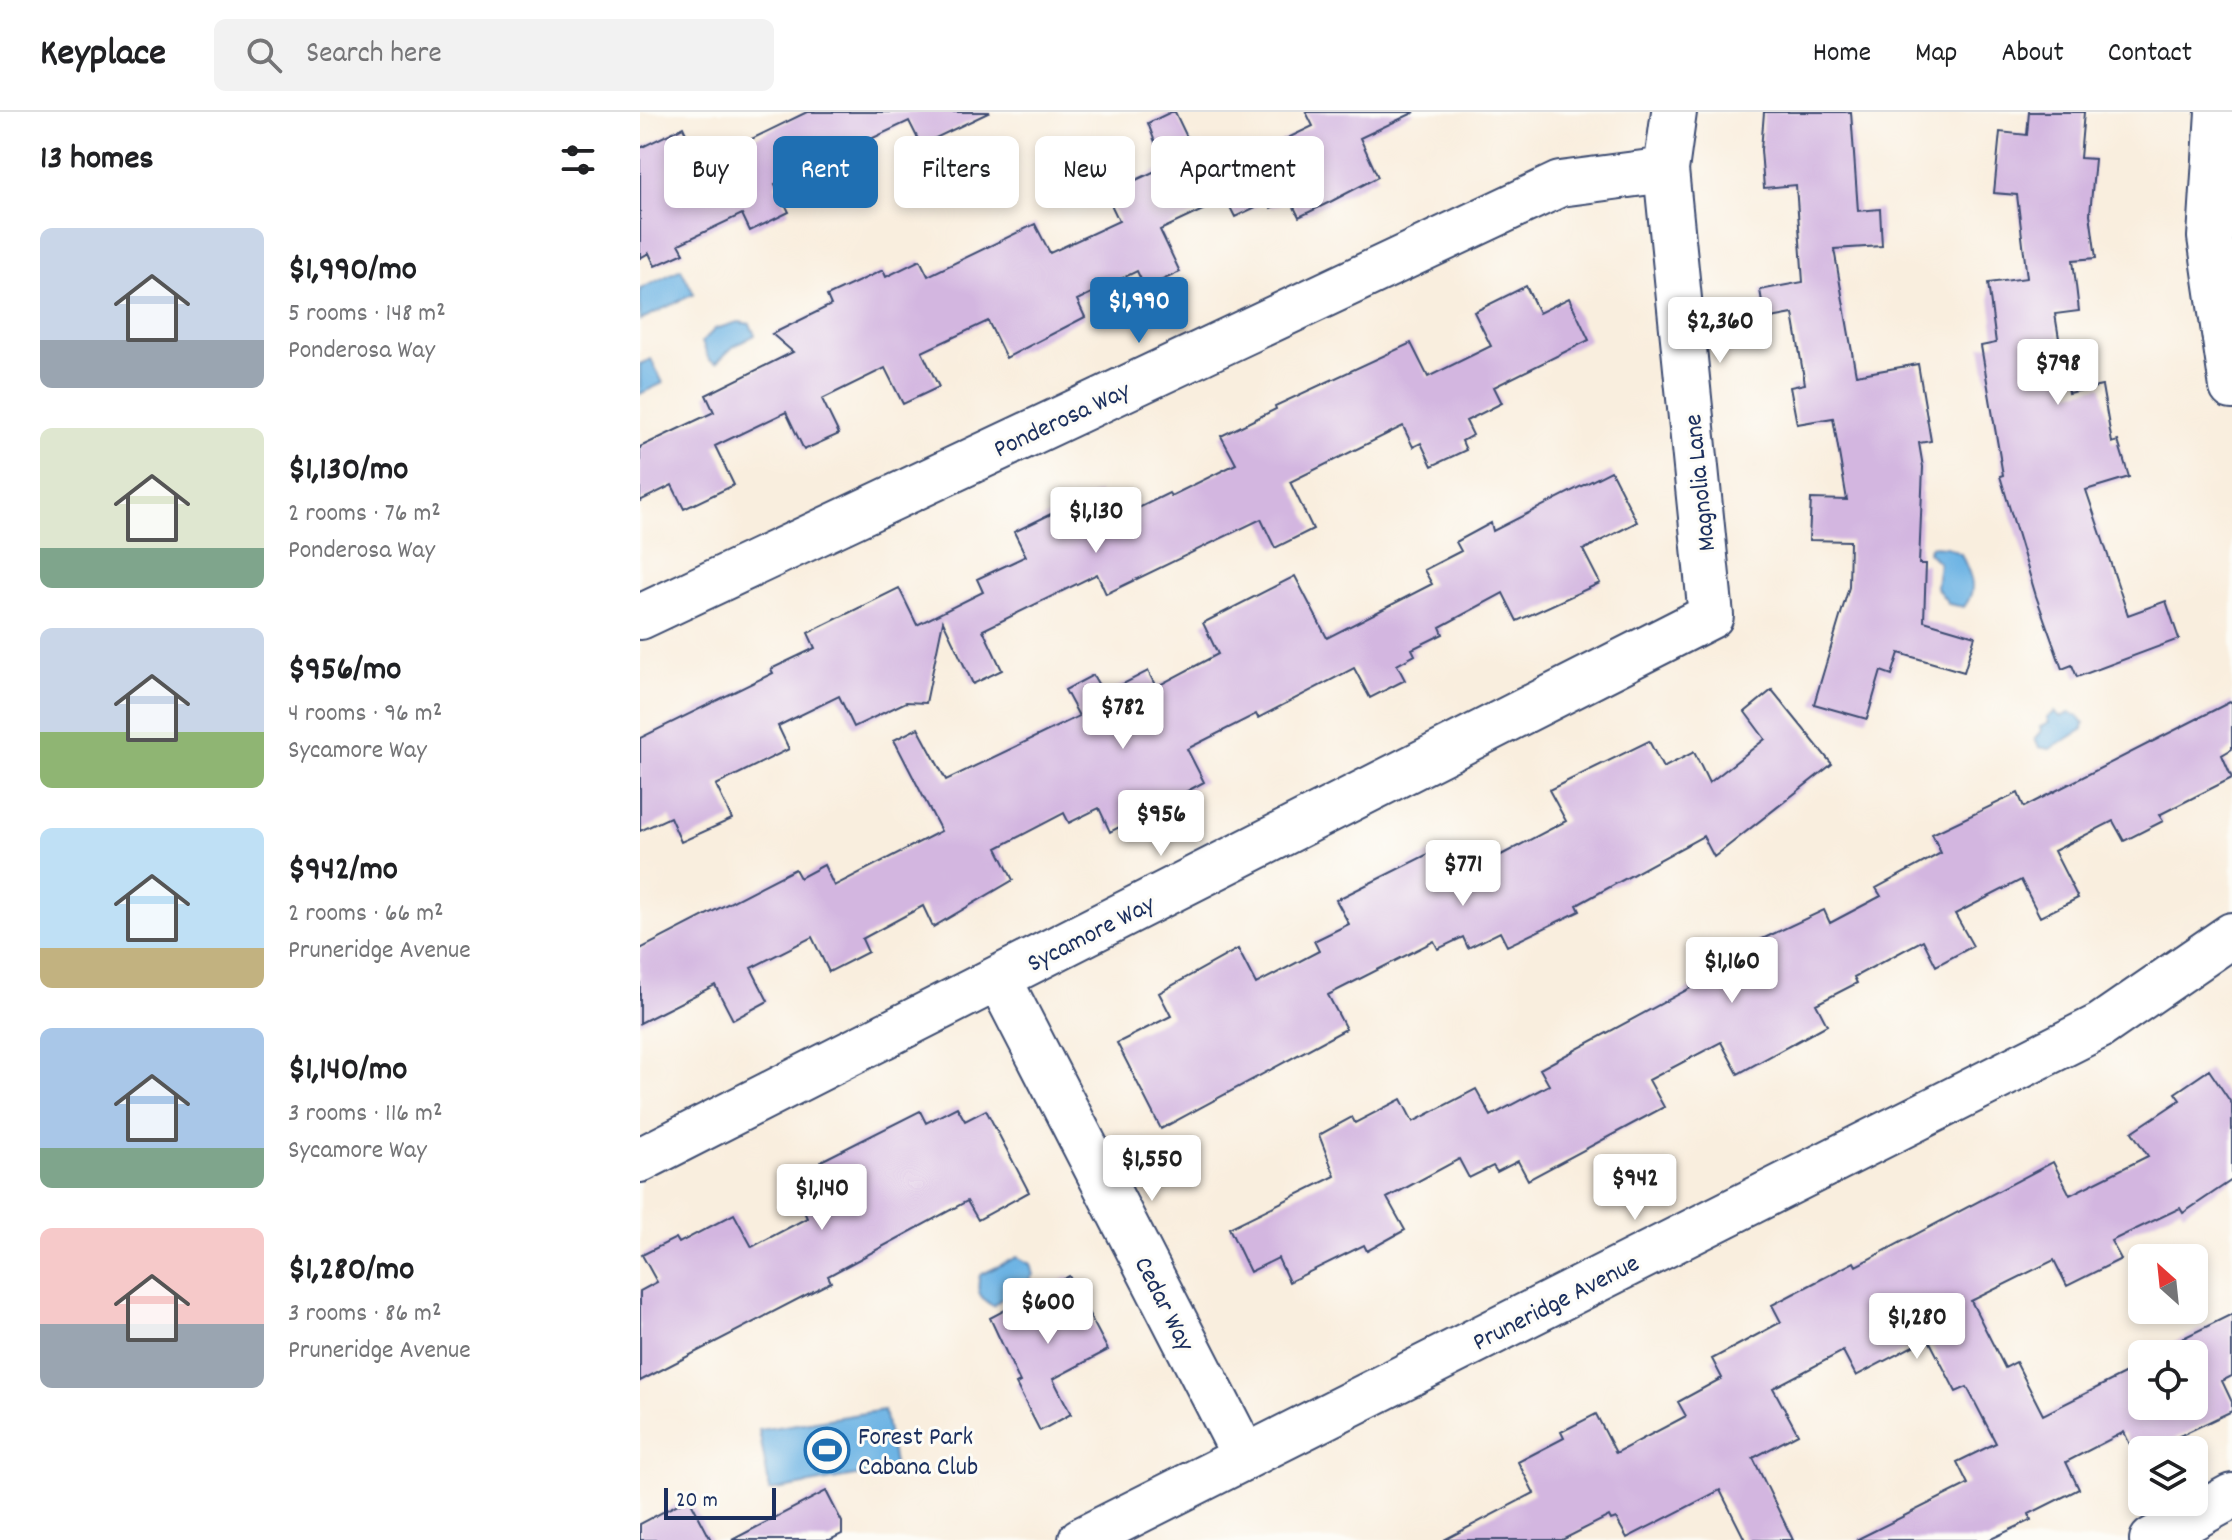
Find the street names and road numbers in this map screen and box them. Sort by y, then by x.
street label: Ponderosa Way [988,373,1137,469]
street label: Magnolia Lane [1676,412,1727,553]
street label: Sycamore Way [1021,887,1162,983]
street label: Pruneridge Avenue [1467,1246,1646,1362]
street label: Cedar Way [1123,1251,1203,1359]

